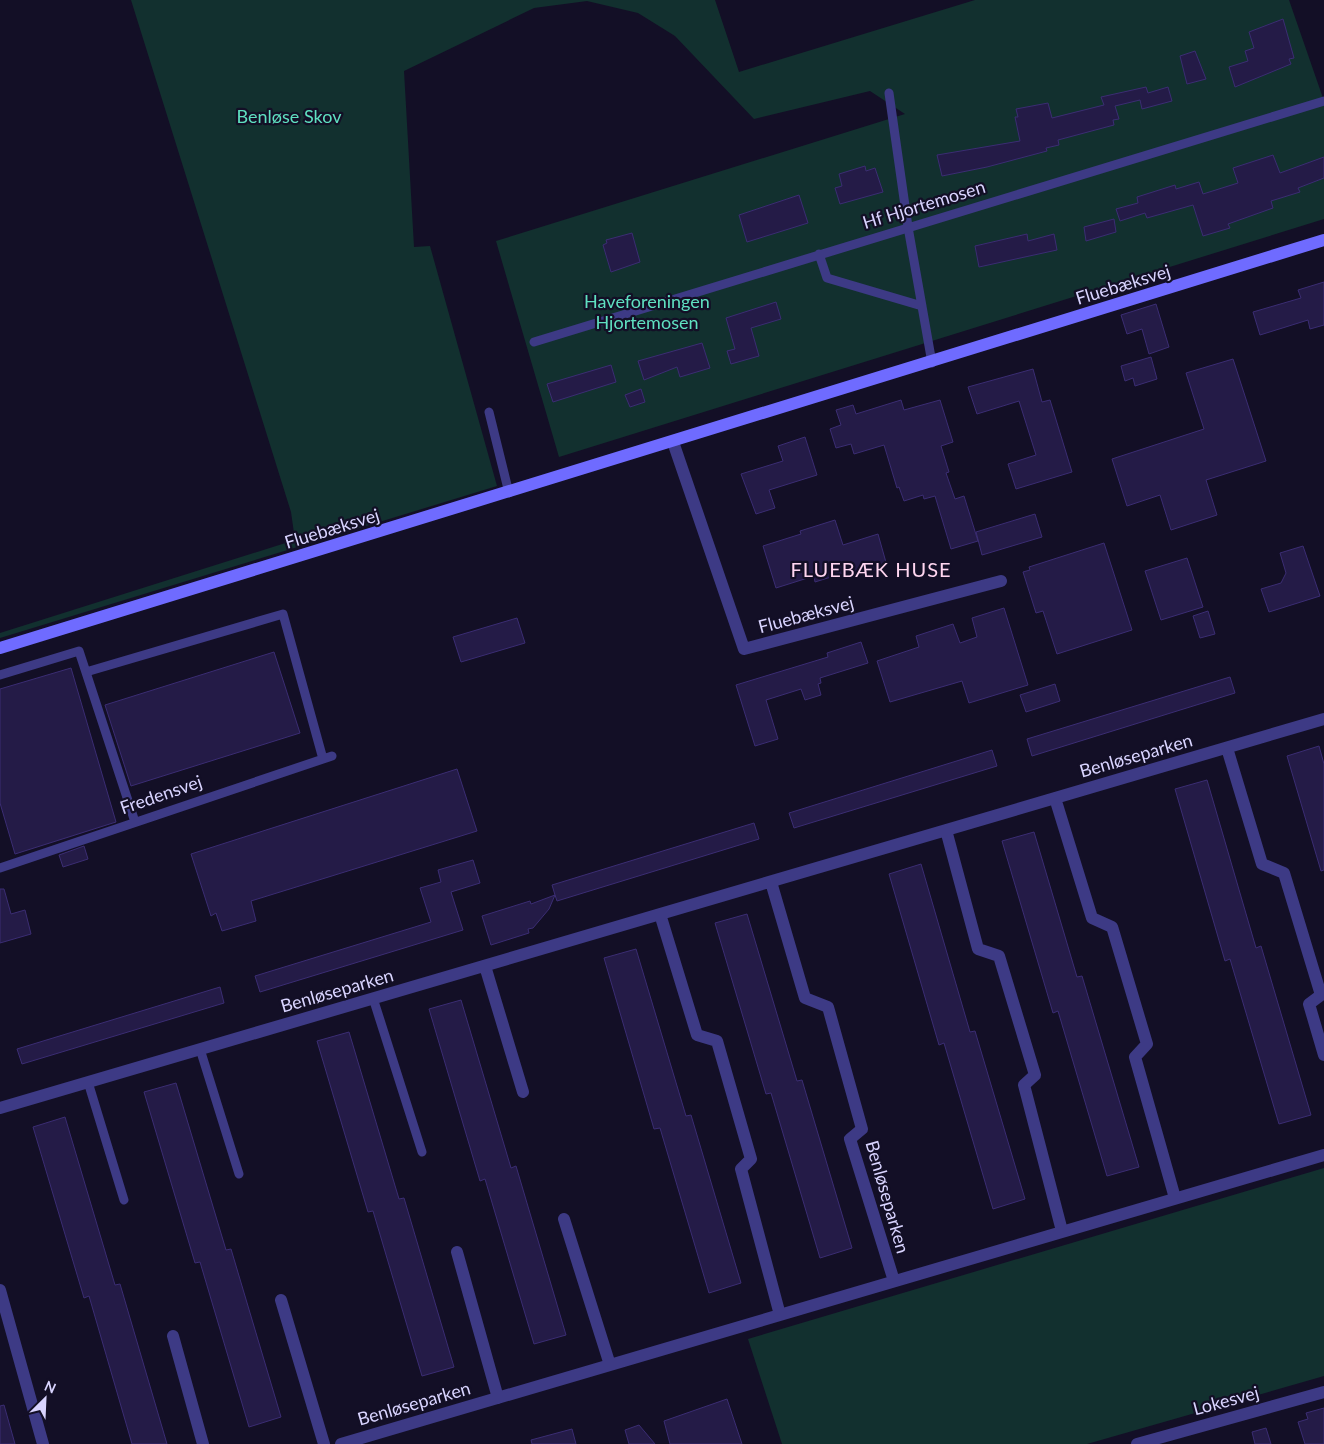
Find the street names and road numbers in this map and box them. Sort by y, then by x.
street label: Hf Hjortemosen [860,175,988,233]
street label: Fluebæksvej [1073,259,1173,309]
street label: Fluebæksvej [282,503,382,553]
street label: Fluebæksvej [756,591,856,637]
street label: Benløseparken [1077,728,1195,782]
street label: Fredensvej [117,770,205,818]
street label: Benløseparken [278,963,396,1017]
street label: Benløseparken [861,1138,915,1256]
street label: Benløseparken [355,1376,473,1430]
street label: Lokesvej [1190,1381,1261,1419]

